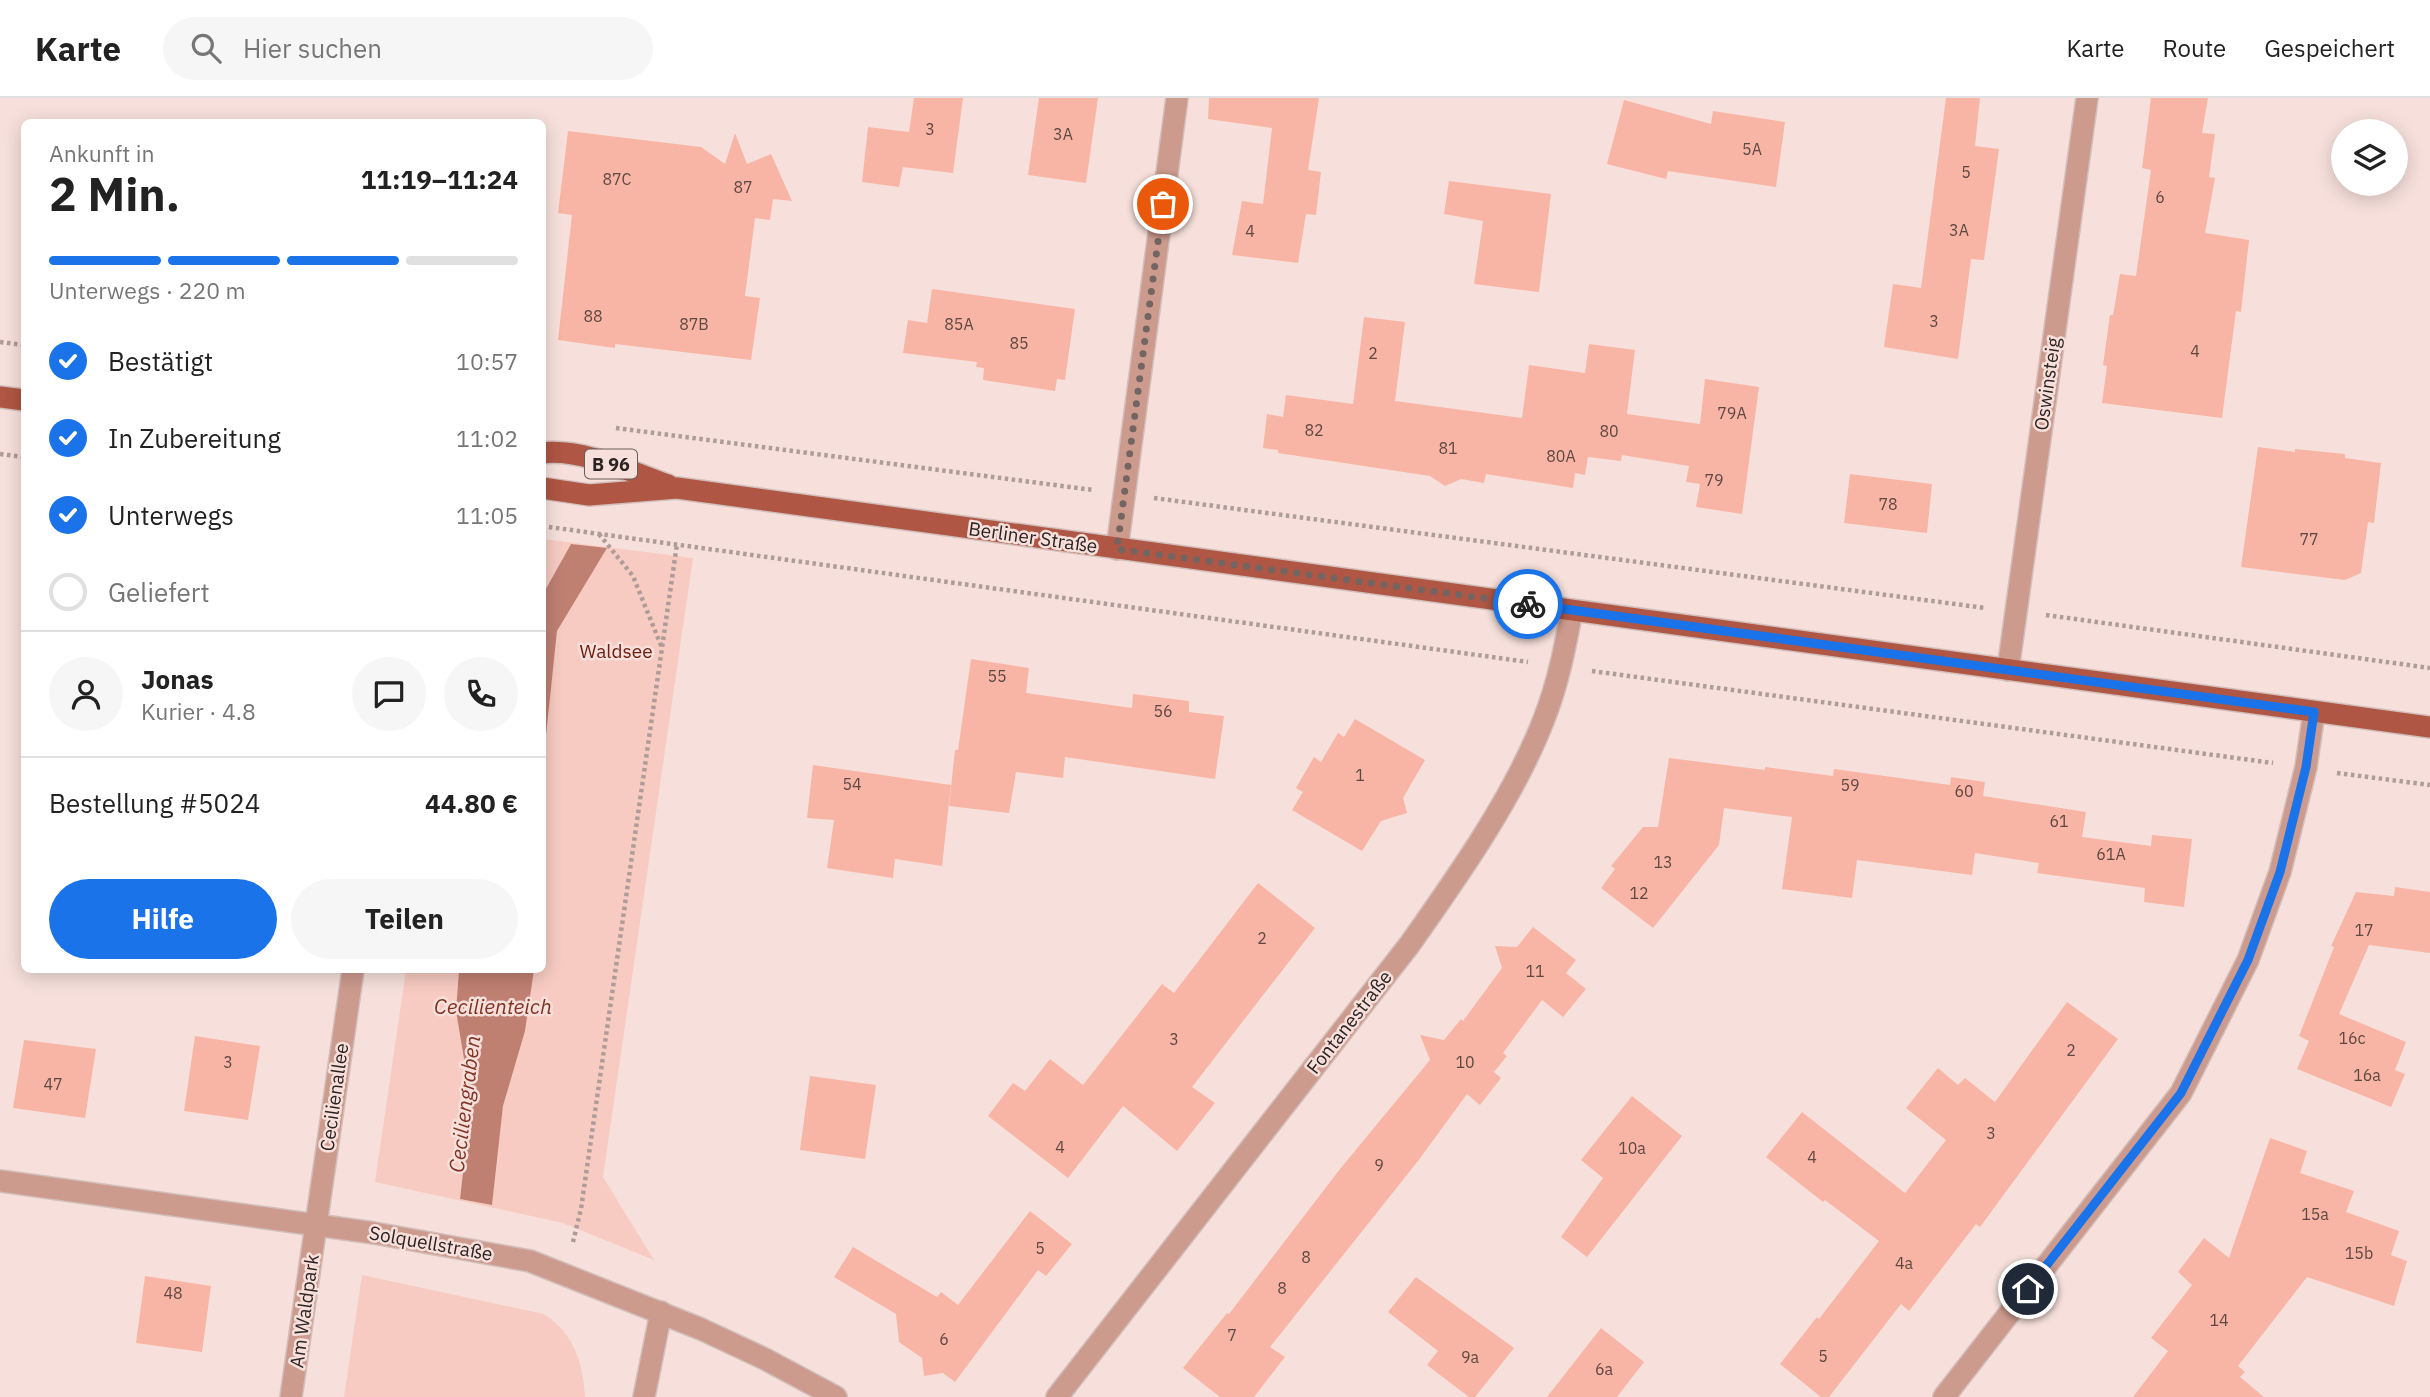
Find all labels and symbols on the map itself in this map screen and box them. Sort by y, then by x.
house number: 3 [925,119,935,139]
house number: 3A [1053,124,1073,144]
house number: 5A [1742,139,1762,159]
house number: 5 [1961,162,1971,182]
house number: 87C [602,169,632,189]
pin [1133,174,1193,234]
house number: 87 [733,177,753,197]
house number: 6 [2155,187,2165,207]
house number: 3A [1949,220,1969,240]
house number: 4 [1245,221,1255,241]
house number: 88 [583,306,603,326]
house number: 3 [1929,311,1939,331]
house number: 87B [679,314,709,334]
house number: 85A [944,314,974,334]
house number: 85 [1009,333,1029,353]
street label: Oswinsteig [2029,336,2065,432]
house number: 4 [2190,341,2200,361]
house number: 2 [1368,343,1378,363]
house number: 79A [1717,403,1747,423]
house number: 82 [1304,420,1324,440]
house number: 80 [1599,421,1619,441]
house number: 81 [1438,438,1458,458]
house number: 80A [1546,446,1576,466]
road number: B 96 [585,450,637,478]
house number: 79 [1704,470,1724,490]
house number: 78 [1878,494,1898,514]
street label: Berliner Straße [967,516,1099,558]
house number: 77 [2299,529,2319,549]
courier [1493,569,1563,639]
park label: Waldsee [579,639,653,663]
house number: 55 [987,666,1007,686]
house number: 56 [1153,701,1173,721]
house number: 1 [1355,765,1365,785]
house number: 54 [842,774,862,794]
house number: 59 [1840,775,1860,795]
house number: 60 [1954,781,1974,801]
house number: 61 [2049,811,2069,831]
house number: 61A [2096,844,2126,864]
house number: 13 [1653,852,1673,872]
house number: 12 [1629,883,1649,903]
house number: 17 [2354,920,2374,940]
house number: 2 [1257,928,1267,948]
house number: 11 [1525,961,1545,981]
street label: Fontanestraße [1301,965,1397,1079]
water label: Cecilienteich [434,992,552,1020]
house number: 16c [2338,1028,2366,1048]
house number: 3 [1169,1029,1179,1049]
water label: Ceciliengraben [442,1034,486,1174]
house number: 2 [2066,1040,2076,1060]
street label: Cecilienallee [315,1041,353,1153]
house number: 3 [223,1052,233,1072]
house number: 10 [1455,1052,1475,1072]
house number: 16a [2353,1065,2381,1085]
house number: 47 [43,1074,63,1094]
house number: 3 [1986,1123,1996,1143]
house number: 4 [1055,1137,1065,1157]
house number: 10a [1618,1138,1646,1158]
house number: 4 [1807,1147,1817,1167]
house number: 9 [1374,1155,1384,1175]
house number: 15a [2301,1204,2329,1224]
street label: Solquellstraße [367,1220,495,1266]
house number: 5 [1035,1238,1045,1258]
house number: 15b [2345,1243,2373,1263]
house number: 8 [1301,1247,1311,1267]
street label: Am Waldpark [284,1253,324,1369]
house number: 4a [1895,1253,1914,1273]
pin [1998,1259,2058,1319]
house number: 8 [1277,1278,1287,1298]
house number: 48 [163,1283,183,1303]
house number: 14 [2209,1310,2229,1330]
house number: 7 [1227,1325,1237,1345]
house number: 6 [939,1329,949,1349]
house number: 5 [1818,1346,1828,1366]
house number: 9a [1461,1347,1480,1367]
house number: 6a [1595,1359,1614,1379]

